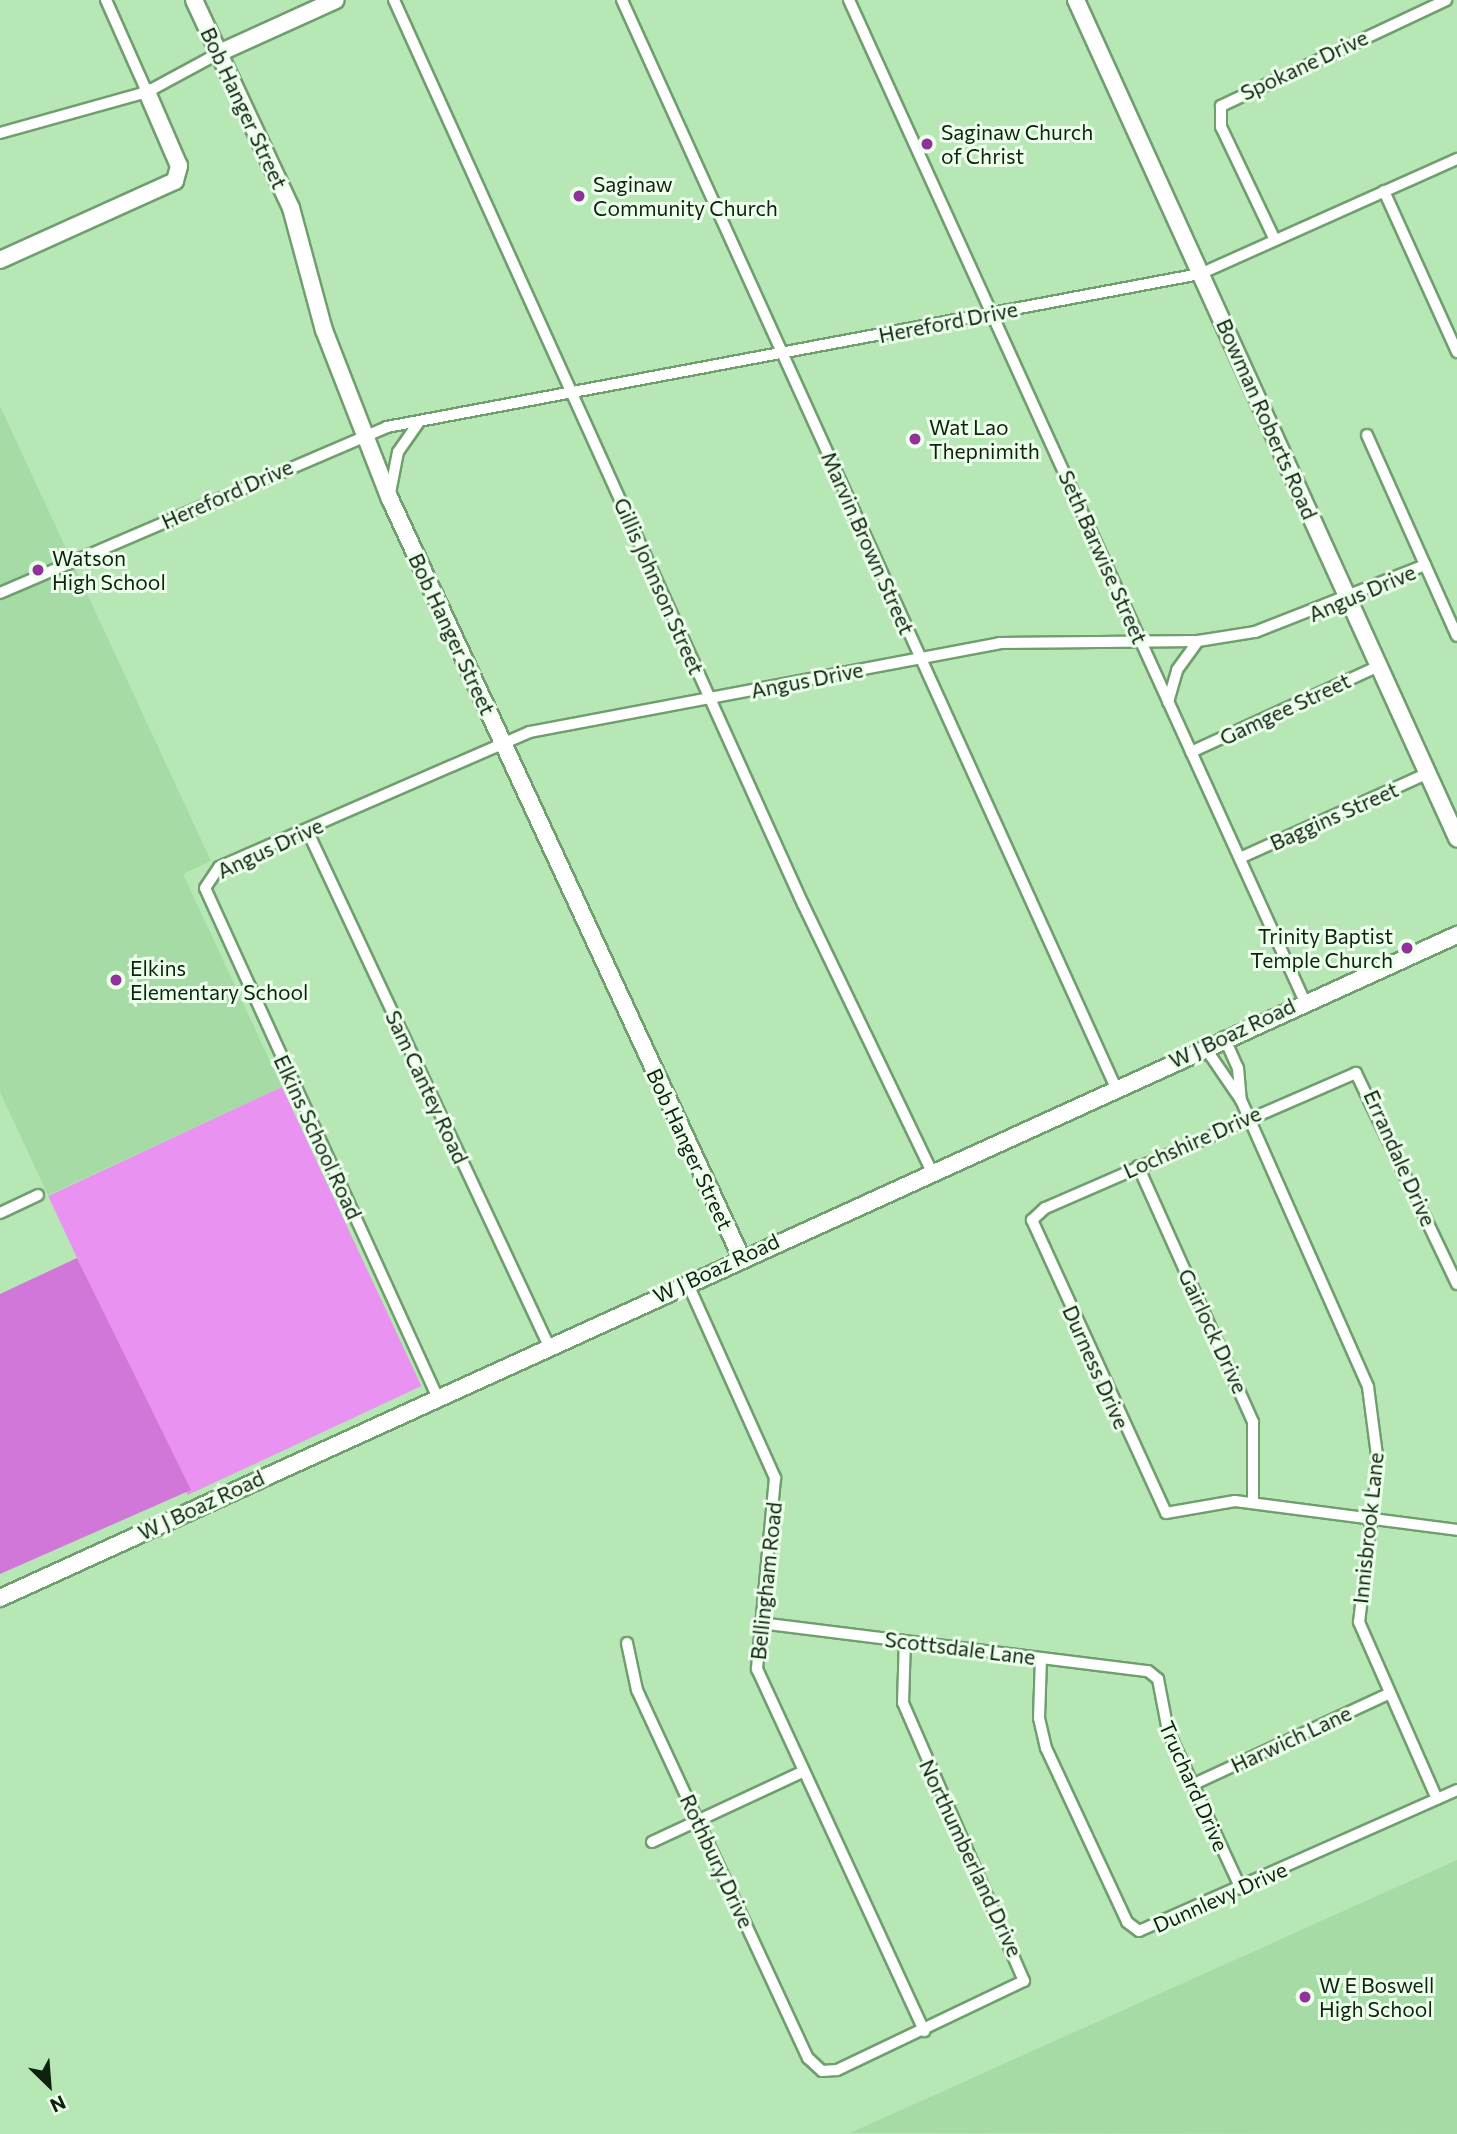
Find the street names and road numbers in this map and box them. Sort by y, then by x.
street label: Bob Hanger Street [196,23,292,193]
street label: Spokane Drive [1236,25,1372,105]
street label: Hereford Drive [876,296,1020,348]
street label: Bowman Roberts Road [1211,315,1323,523]
street label: Marvin Brown Street [816,448,920,638]
street label: Hereford Drive [157,454,297,534]
street label: Seth Barwise Street [1053,466,1153,648]
street label: Gillis Johnson Street [609,494,709,678]
street label: Bob Hanger Street [404,549,500,719]
street label: Angus Drive [1305,559,1419,627]
street label: Angus Drive [749,657,865,703]
street label: Gamgee Street [1216,668,1354,750]
street label: Baggins Street [1266,776,1402,856]
street label: Angus Drive [213,813,327,883]
street label: W J Boaz Road [1165,993,1299,1073]
street label: Sam Cantey Road [380,1006,474,1168]
street label: Elkins School Road [269,1051,367,1223]
street label: Bob Hanger Street [642,1064,738,1234]
street label: Errandale Drive [1359,1086,1441,1230]
street label: Lochshire Drive [1119,1100,1265,1184]
street label: W J Boaz Road [649,1228,783,1308]
street label: Gairlock Drive [1173,1265,1253,1397]
street label: Durness Drive [1058,1301,1134,1433]
street label: Innisbrook Lane [1348,1451,1388,1605]
street label: W J Boaz Road [134,1465,268,1545]
street label: Bellingham Road [745,1501,787,1661]
street label: Scottsdale Lane [883,1626,1037,1670]
street label: Harwich Lane [1227,1700,1355,1778]
street label: Truchard Drive [1154,1717,1234,1855]
street label: Northumberland Drive [914,1755,1028,1961]
street label: Rothbury Drive [675,1790,759,1932]
street label: Dunnlevy Drive [1149,1856,1291,1938]

